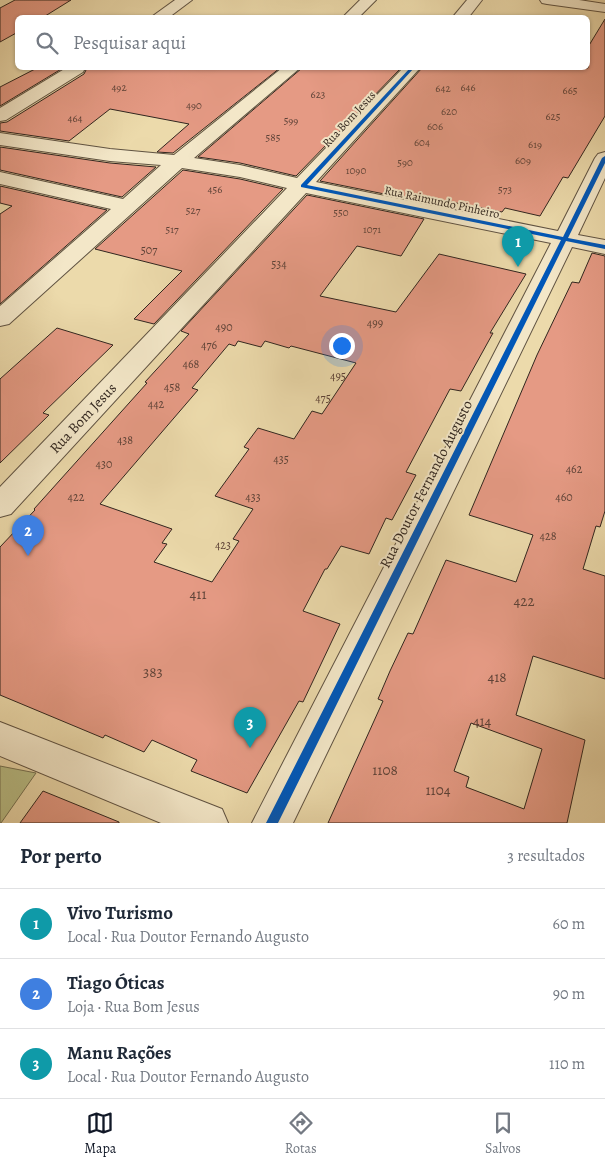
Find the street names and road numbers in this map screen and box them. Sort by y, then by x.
street label: Rua Bom Jesus [319,87,379,151]
street label: Rua Raimundo Pinheiro [383,182,501,222]
street label: Rua Bom Jesus [45,378,121,458]
street label: Rua Doutor Fernando Augusto [375,397,477,571]

